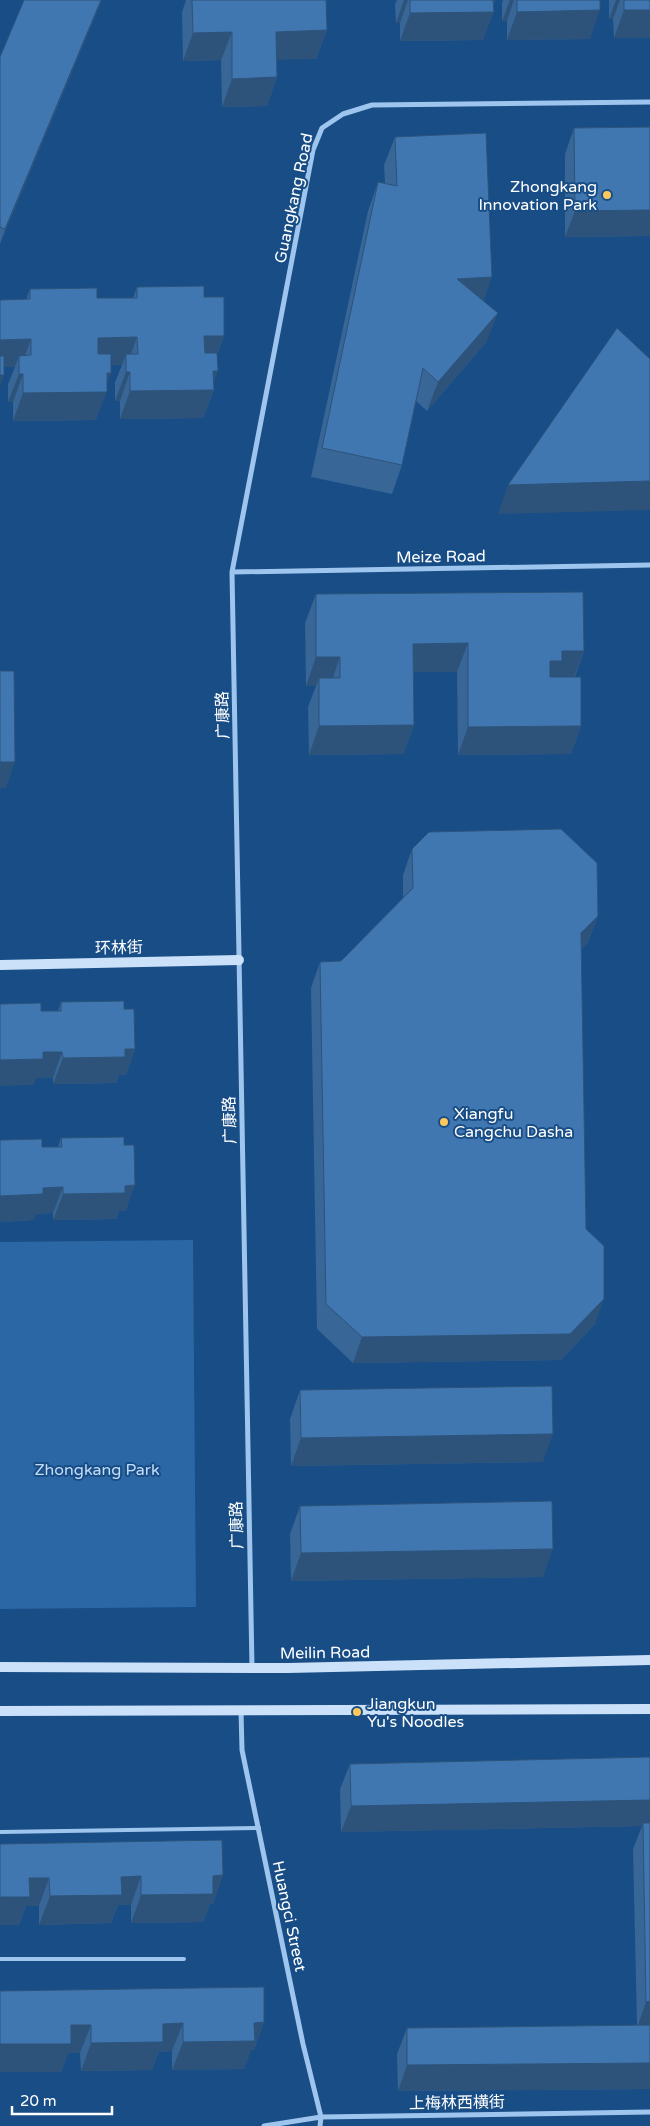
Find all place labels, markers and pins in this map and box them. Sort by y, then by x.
place label: Zhongkang Innovation Park [478,177,597,215]
marker: Zhongkang Innovation Park [601,189,613,201]
place label: Xiangfu Cangchu Dasha [454,1104,573,1142]
marker: Xiangfu Cangchu Dasha [438,1116,450,1128]
place label: Jiangkun Yu's Noodles [367,1694,464,1732]
marker: Jiangkun Yu's Noodles [351,1706,363,1718]

